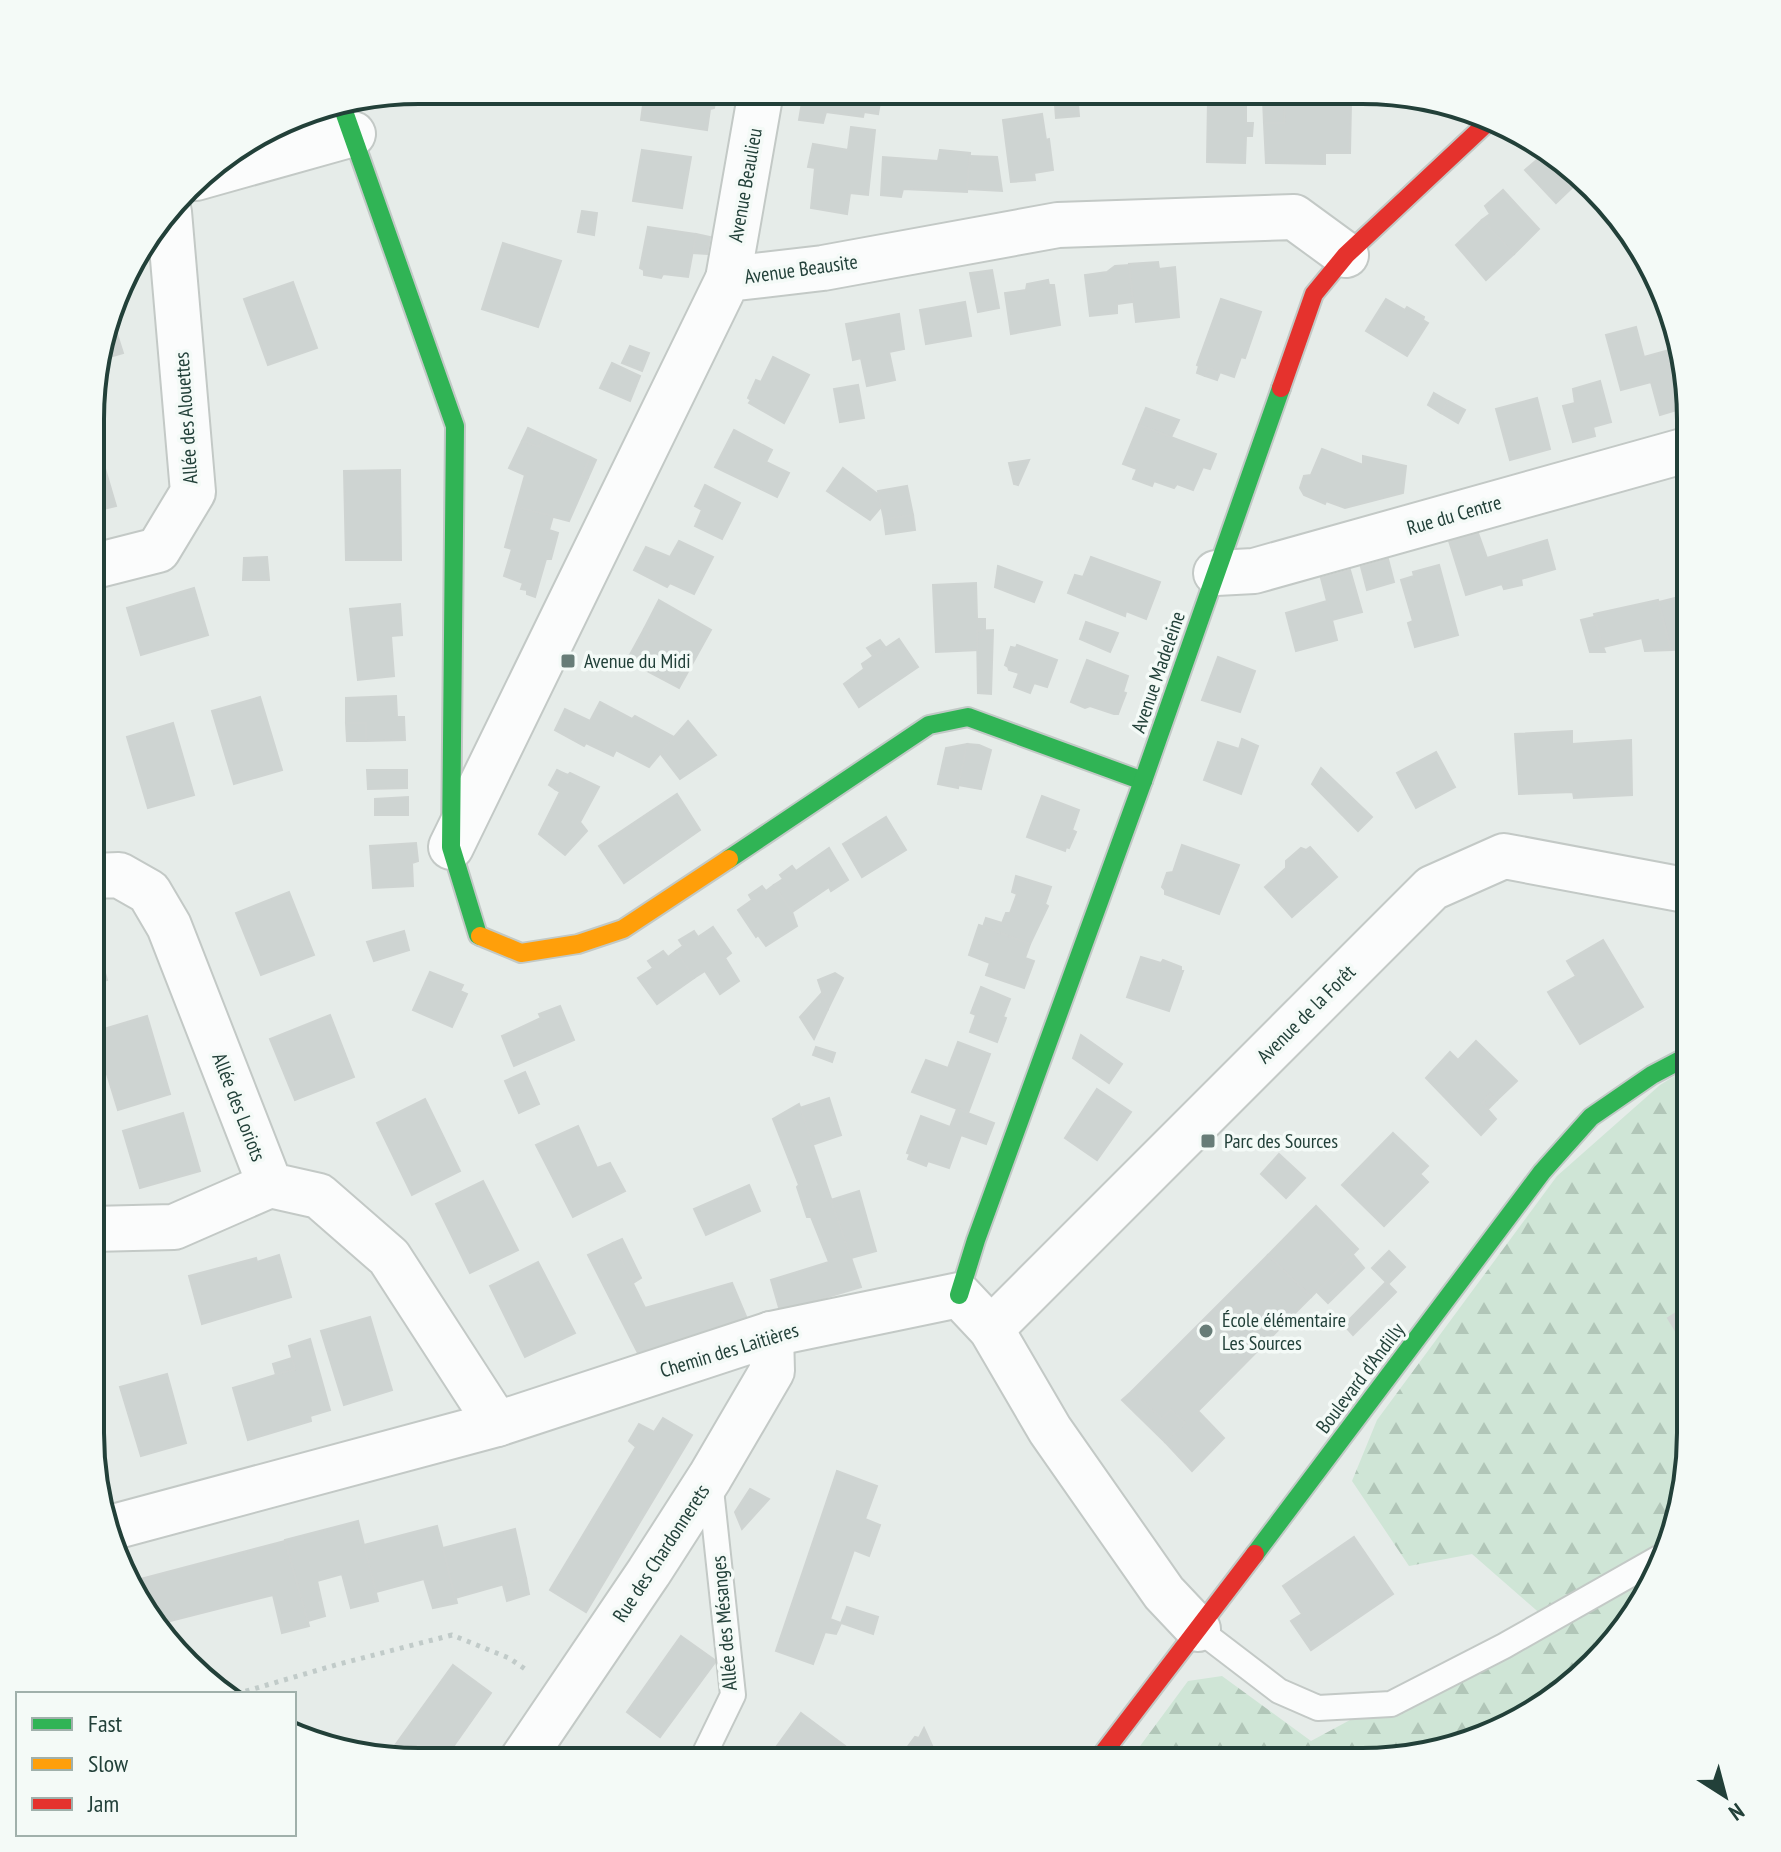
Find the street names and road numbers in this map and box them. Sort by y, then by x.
street label: Avenue Beaulieu [722,126,768,244]
street label: Avenue Beausite [743,248,859,290]
street label: Allée des Alouettes [168,351,204,485]
street label: Rue du Centre [1404,489,1504,541]
street label: Avenue Madeleine [1125,608,1191,736]
street label: Avenue de la Forêt [1251,959,1361,1069]
street label: Allée des Loriots [206,1049,272,1165]
street label: Chemin des Laitières [657,1317,802,1383]
street label: Boulevard d'Andilly [1310,1317,1410,1438]
street label: Rue des Chardonnerets [607,1479,715,1627]
street label: Allée des Mésanges [705,1554,743,1692]

